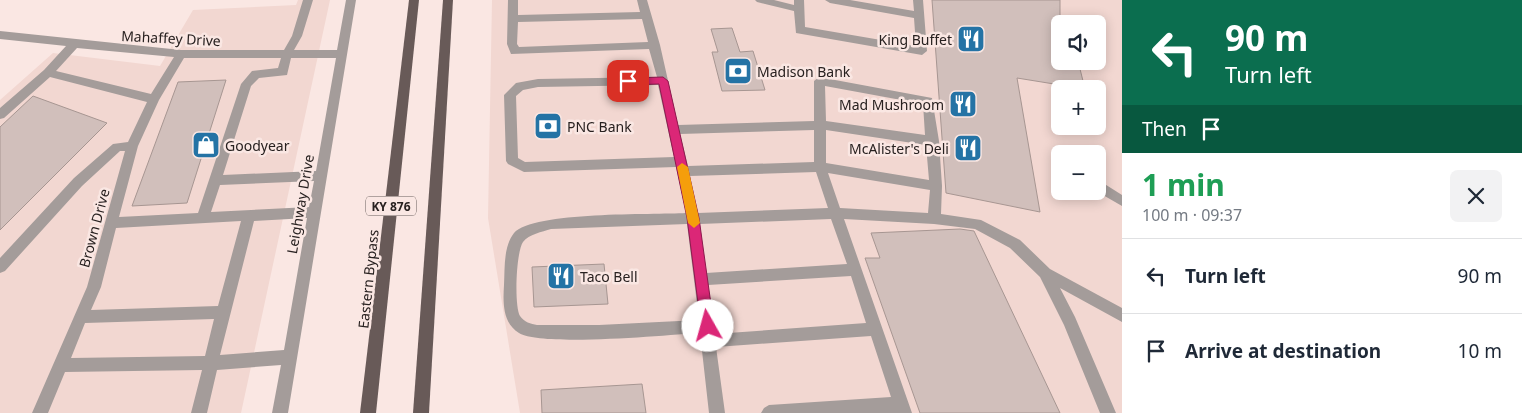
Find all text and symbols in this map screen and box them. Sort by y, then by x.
text: 90 m [1225,14,1308,61]
map controls [1051,15,1106,200]
button: sound [1051,15,1106,70]
icon: left [1142,20,1207,85]
restaurant icon: King Buffet [956,24,986,54]
street label: Mahaffey Drive [121,26,221,50]
place label: King Buffet [878,30,952,49]
bank icon: Madison Bank [723,56,753,86]
text: Turn left [1225,59,1312,89]
pin [607,60,649,102]
place label: Madison Bank [757,62,851,81]
icon: arrive [614,67,642,95]
button: + [1051,80,1106,135]
restaurant icon: Mad Mushroom [948,89,978,119]
place label: Mad Mushroom [839,95,944,114]
bank icon: PNC Bank [533,111,563,141]
icon: arrive [1197,115,1225,143]
text: Then [1142,116,1187,142]
place label: PNC Bank [567,117,632,136]
shop icon: Goodyear [191,130,221,160]
restaurant icon: McAlister's Deli [953,133,983,163]
place label: Goodyear [225,136,290,155]
place label: McAlister's Deli [849,139,949,158]
button: − [1051,145,1106,200]
street label: Leighway Drive [282,153,318,255]
text: 1 min [1142,164,1225,205]
button: close [1450,170,1502,222]
street label: Brown Drive [74,186,114,269]
road number: KY 876 [366,197,416,216]
text: 100 m · 09:37 [1142,204,1242,226]
street label: Eastern Bypass [353,228,383,329]
restaurant icon: Taco Bell [546,261,576,291]
icon: left [1142,262,1170,290]
text: Turn left [1185,263,1266,289]
text: 90 m [1458,263,1502,289]
place label: Taco Bell [580,267,638,286]
position arrow [681,299,733,351]
icon: arrive [1142,337,1170,365]
text: Arrive at destination [1185,338,1381,364]
text: 10 m [1458,338,1502,364]

